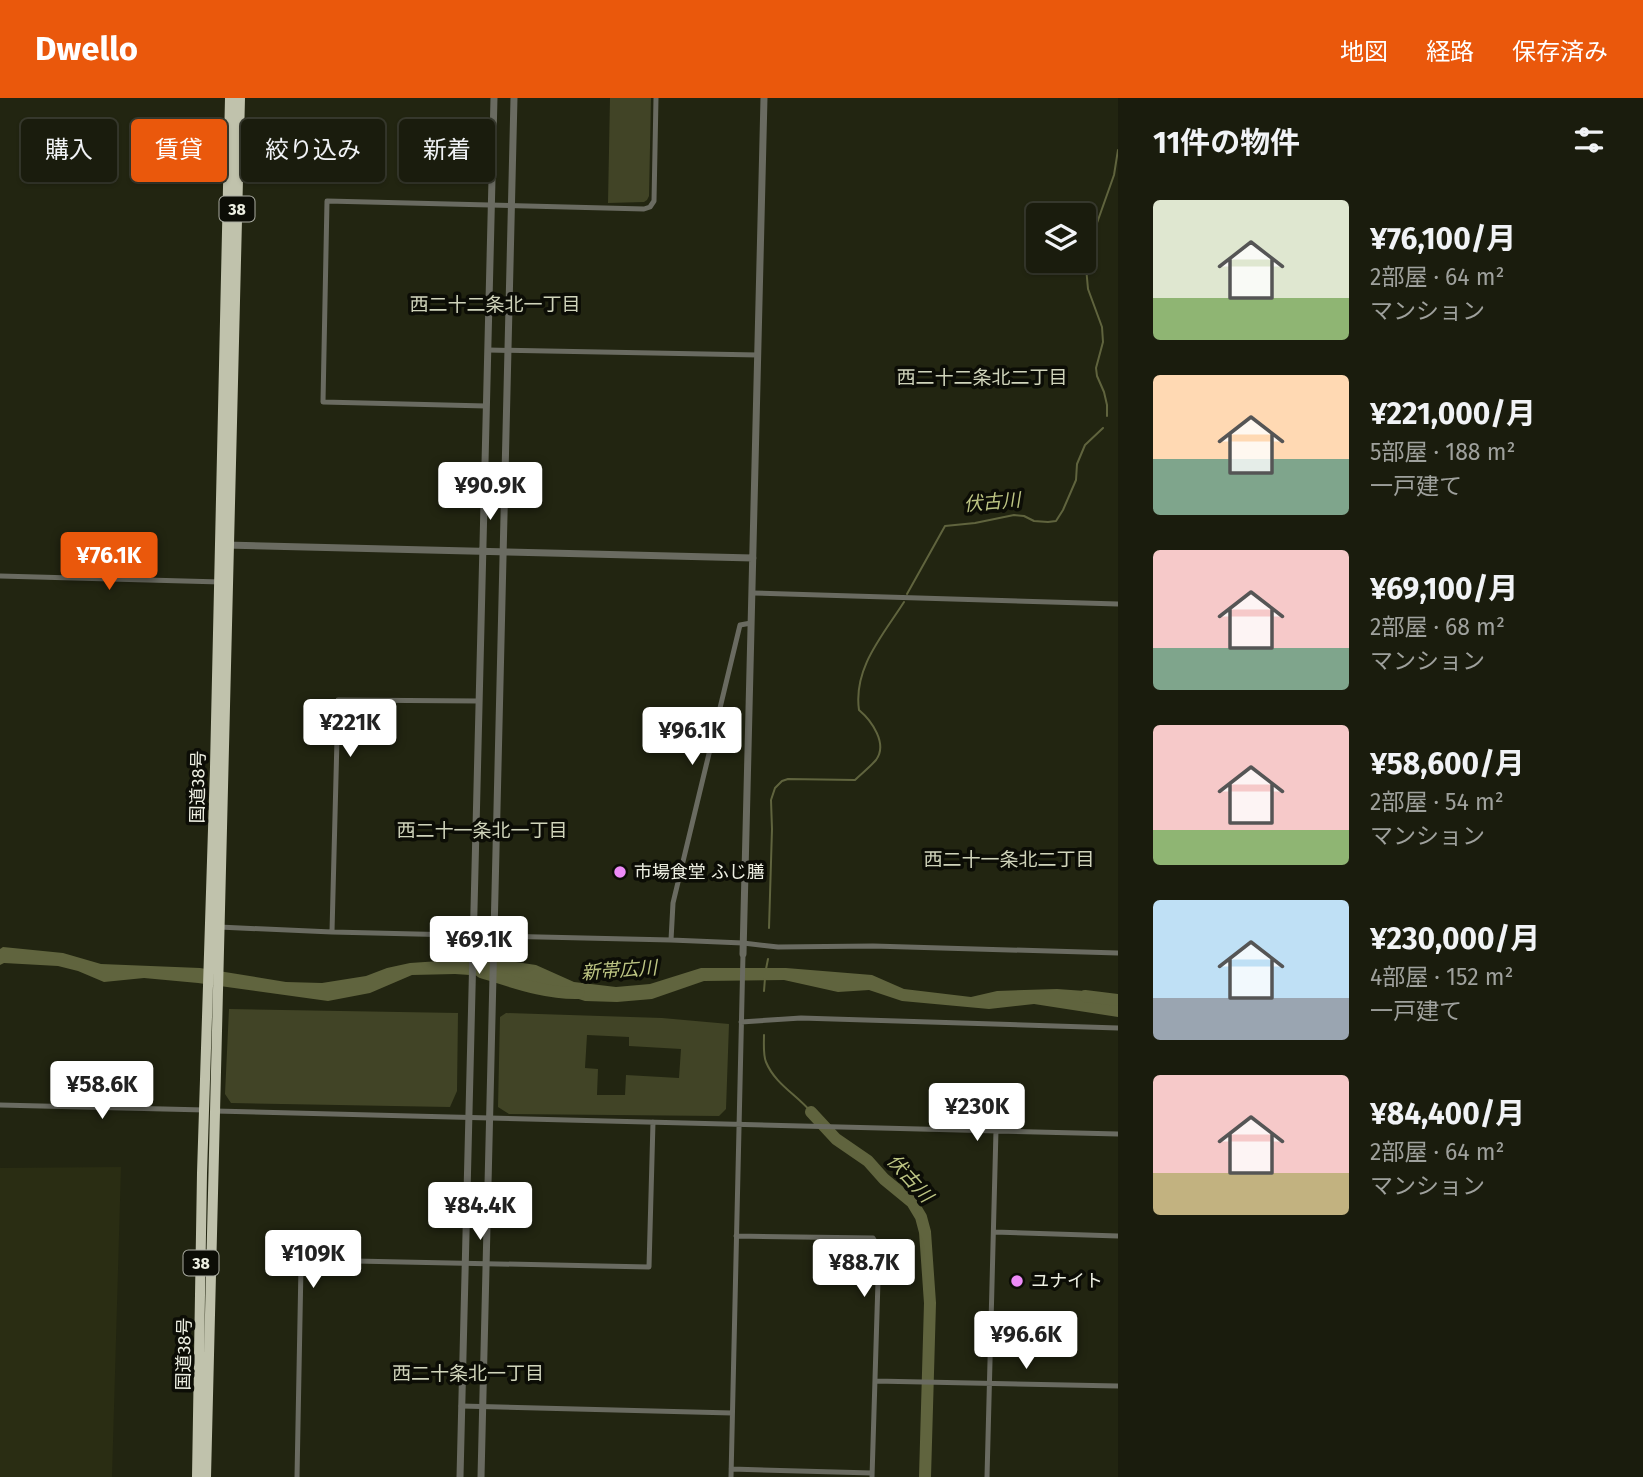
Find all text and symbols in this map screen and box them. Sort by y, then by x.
text: Dwello [35,29,138,69]
text: 地図 [1340,38,1388,66]
text: 経路 [1426,38,1474,66]
text: 保存済み [1512,38,1608,66]
chip: 購入 [21,119,117,182]
chip: 賃貸 [131,119,227,182]
chip: 絞り込み [241,119,385,182]
chip: 新着 [399,119,495,182]
icon: filters [1570,121,1608,159]
text: 11件の物件 [1153,125,1300,161]
road number: 38 [219,197,254,222]
map controls [1026,203,1096,273]
button: layers [1026,203,1096,273]
text: ¥76,100/月 [1370,221,1516,257]
icon: home [1209,228,1293,312]
text: 2部屋 · 64 m² [1370,263,1504,291]
district label: 西二十二条北一丁目 [409,293,581,316]
text: マンション [1370,297,1485,325]
district label: 西二十二条北二丁目 [896,366,1068,389]
text: ¥221,000/月 [1370,396,1536,432]
icon: home [1209,403,1293,487]
text: 5部屋 · 188 m² [1370,438,1515,466]
pin: ¥90.9K [433,462,547,522]
text: ¥90.9K [454,471,526,499]
text: 一戸建て [1370,472,1462,500]
water label: 伏古川 [963,488,1023,516]
pin: ¥76.1K [52,532,166,592]
text: ¥76.1K [77,541,141,569]
text: ¥69,100/月 [1370,571,1518,607]
icon: home [1209,578,1293,662]
text: 2部屋 · 68 m² [1370,613,1505,641]
text: マンション [1370,647,1485,675]
pin: ¥221K [301,700,399,759]
text: ¥221K [319,708,381,736]
pin: ¥96.1K [635,708,749,767]
text: ¥96.1K [658,716,726,744]
text: ¥58,600/月 [1370,746,1525,782]
street label: 国道38号 [186,750,210,824]
icon: home [1209,753,1293,837]
text: 2部屋 · 54 m² [1370,788,1504,816]
district label: 西二十一条北一丁目 [396,819,568,842]
text: マンション [1370,822,1485,850]
district label: 西二十一条北二丁目 [923,848,1095,871]
place label: 市場食堂 ふじ膳 [634,861,765,883]
marker: 市場食堂 ふじ膳 [612,864,628,880]
pin: ¥69.1K [422,916,536,976]
text: ¥230,000/月 [1370,921,1540,957]
text: ¥69.1K [446,925,512,953]
icon: home [1209,928,1293,1012]
water label: 新帯広川 [580,956,660,984]
text: 4部屋 · 152 m² [1370,963,1513,991]
text: 一戸建て [1370,997,1462,1025]
pin: ¥58.6K [45,1062,159,1121]
text: ¥58.6K [66,1070,138,1098]
pin: ¥230K [928,1084,1026,1143]
text: ¥230K [945,1092,1009,1120]
text: ¥84,400/月 [1370,1096,1525,1132]
icon: home [1209,1103,1293,1187]
text: 2部屋 · 64 m² [1370,1138,1504,1166]
water label: 伏古川 [882,1149,939,1208]
text: マンション [1370,1172,1485,1200]
pin: ¥84.4K [423,1182,537,1242]
text: ¥84.4K [444,1191,516,1219]
pin: ¥109K [264,1230,362,1290]
text: ¥109K [281,1239,345,1267]
pin: ¥88.7K [807,1240,921,1299]
text: ¥88.7K [829,1248,899,1276]
road number: 38 [184,1250,218,1275]
place label: ユナイト [1031,1270,1103,1292]
marker: ユナイト [1009,1273,1025,1289]
pin: ¥96.6K [969,1312,1083,1371]
street label: 国道38号 [172,1317,196,1391]
text: ¥96.6K [990,1320,1062,1348]
district label: 西二十条北一丁目 [392,1362,544,1385]

